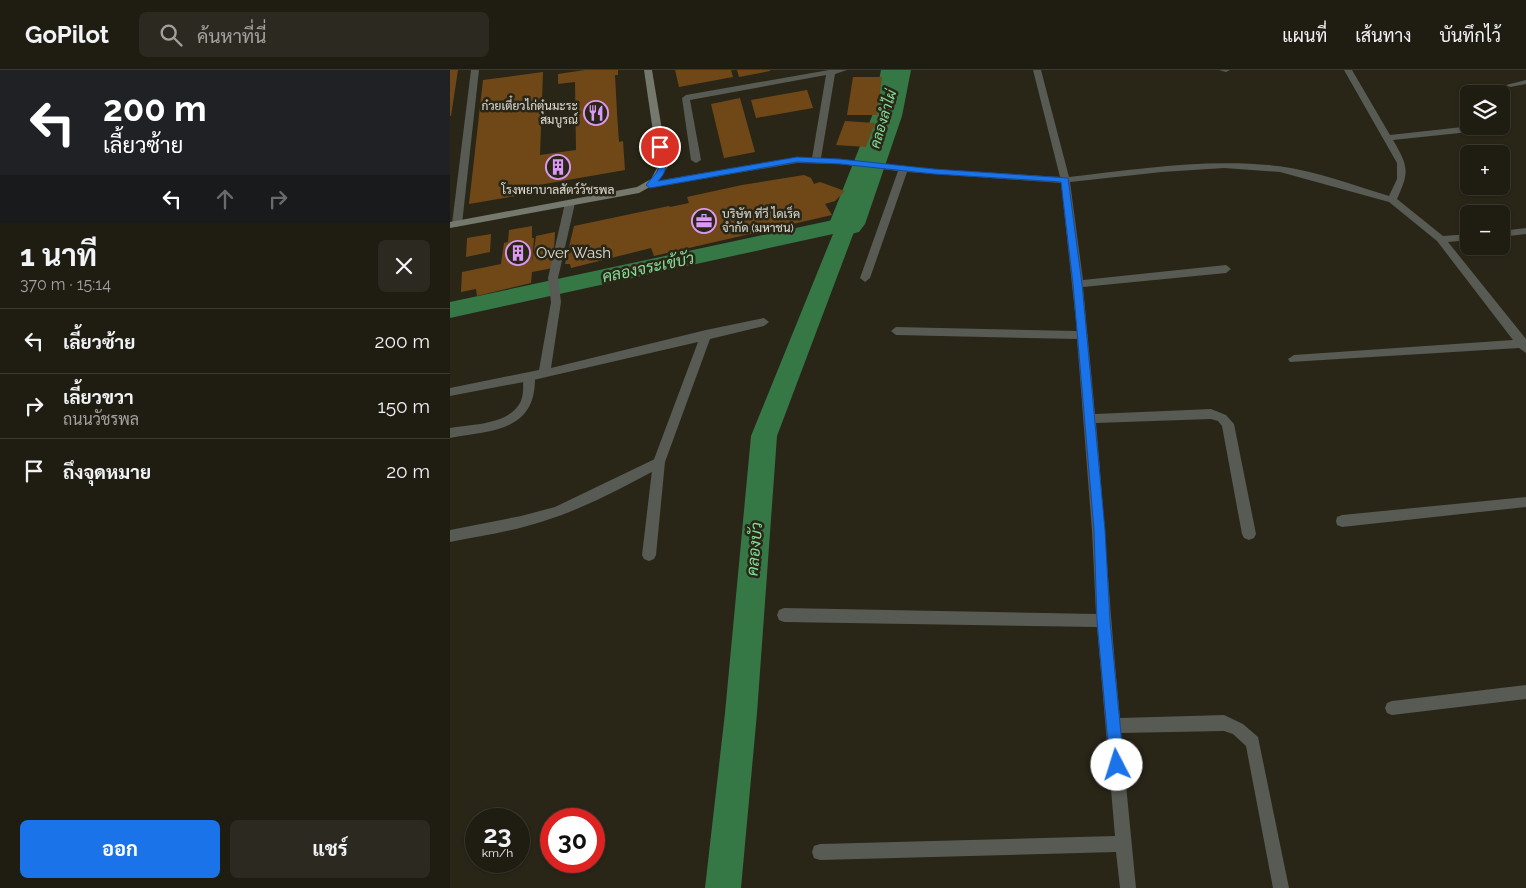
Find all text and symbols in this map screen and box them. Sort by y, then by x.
search box [139,12,489,57]
text: GoPilot [25,20,109,49]
icon: search [157,21,185,49]
text: ค้นหาที่นี่ [197,25,266,47]
text: แผนที่ [1282,25,1327,46]
text: เส้นทาง [1355,25,1411,46]
text: บันทึกไว้ [1439,25,1501,46]
map controls [1460,85,1510,255]
button: layers [1460,85,1510,135]
water label: คลองลำไผ่ [867,87,900,150]
text: 200 m [103,88,207,129]
icon: left [20,90,85,155]
place label: ก๋วยเตี๋ยวไก่ตุ๋นมะระ สมบูรณ์ [482,95,578,128]
restaurant icon: ก๋วยเตี๋ยวไก่ตุ๋นมะระ สมบูรณ์ [583,100,609,126]
pin [639,126,681,168]
text: เลี้ยวซ้าย [103,132,183,158]
icon: arrive [646,133,674,161]
button: + [1460,145,1510,195]
building icon: โรงพยาบาลสัตว์วัชรพล [545,154,571,180]
place label: โรงพยาบาลสัตว์วัชรพล [501,182,614,197]
icon: left [158,185,186,213]
icon: ahead [211,185,239,213]
icon: right [264,185,292,213]
place label: บริษัท ทีวี ไดเร็ค จำกัด (มหาชน) [722,205,800,235]
button: − [1460,205,1510,255]
office icon: บริษัท ทีวี ไดเร็ค จำกัด (มหาชน) [691,208,717,234]
text: 1 นาที [20,238,97,273]
button: close [378,240,430,292]
building icon: Over Wash [505,240,531,266]
place label: Over Wash [536,244,611,262]
water label: คลองจระเข้บัว [600,246,696,287]
text: 370 m · 15:14 [20,275,111,294]
icon: left [20,327,48,355]
text: 200 m [375,330,430,352]
text: เลี้ยวซ้าย [63,331,135,353]
text: เลี้ยวขวา [63,386,134,408]
icon: right [20,392,48,420]
text: 150 m [378,395,430,417]
text: ถนนวัชรพล [63,410,139,429]
icon: arrive [20,457,48,485]
text: 20 m [386,460,430,482]
text: ถึงจุดหมาย [63,461,151,483]
water label: คลองบัว [742,521,766,577]
position arrow [1090,738,1142,790]
speed limit sign: 30 [540,808,605,873]
text: 23 [483,819,512,849]
button: ออก [20,820,220,878]
button: แชร์ [230,820,430,878]
text: km/h [482,846,513,860]

